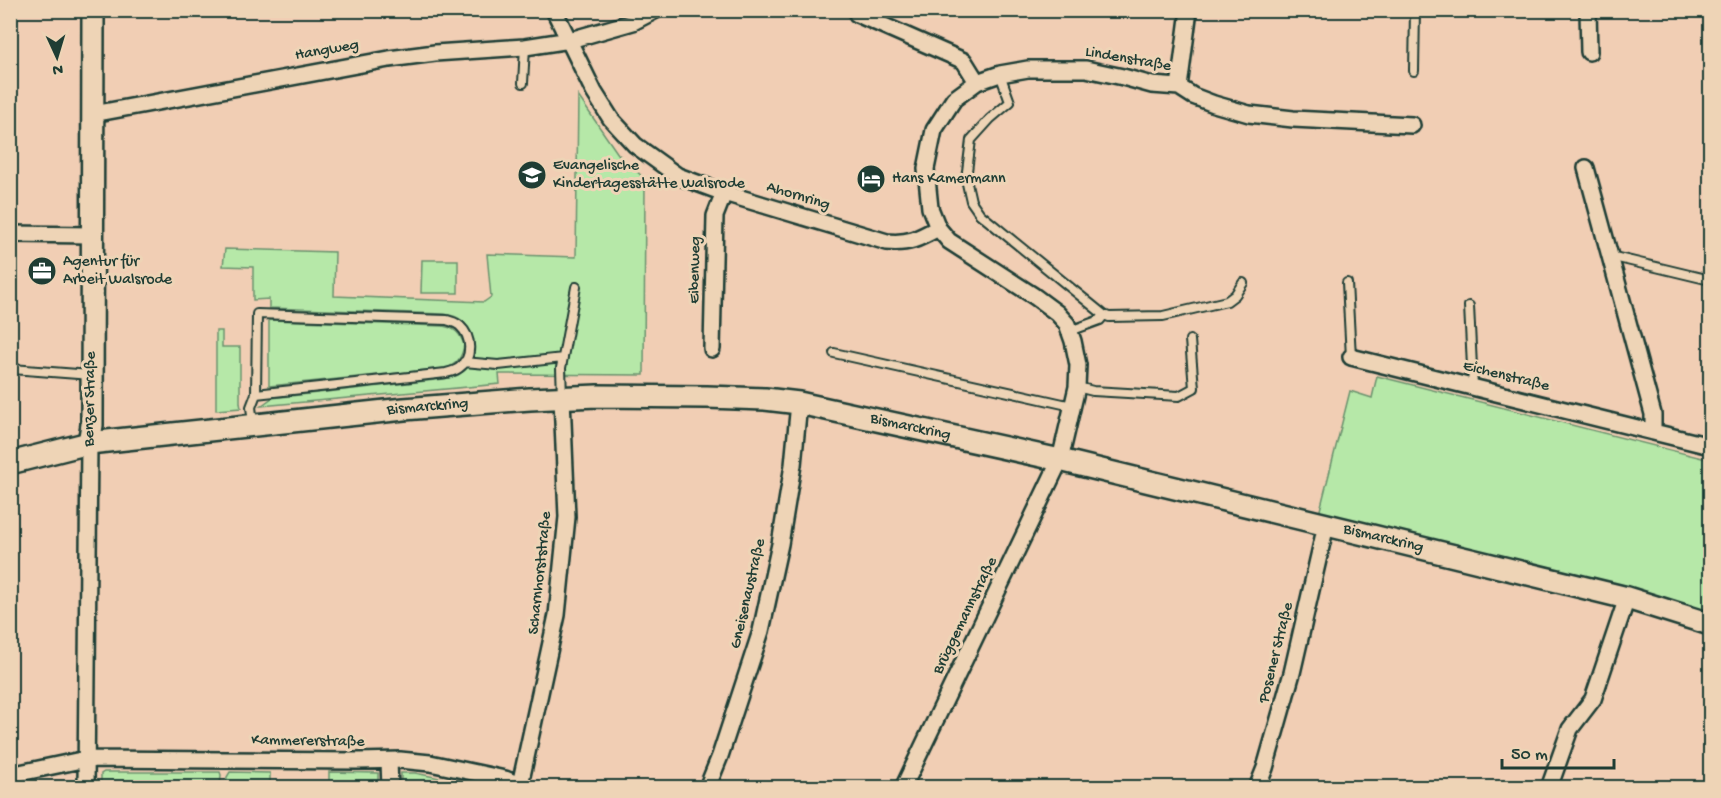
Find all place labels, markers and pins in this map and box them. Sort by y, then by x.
place label: Evangelische Kindertagesstätte Walsrode [553,157,746,194]
school or university icon: Evangelische Kindertagesstätte Walsrode [516,159,548,191]
hotel icon: Hans Kamermann [855,163,887,195]
place label: Hans Kamermann [892,170,1006,189]
place label: Agentur für Arbeit Walsrode [63,253,173,290]
office icon: Agentur für Arbeit Walsrode [26,255,58,287]

